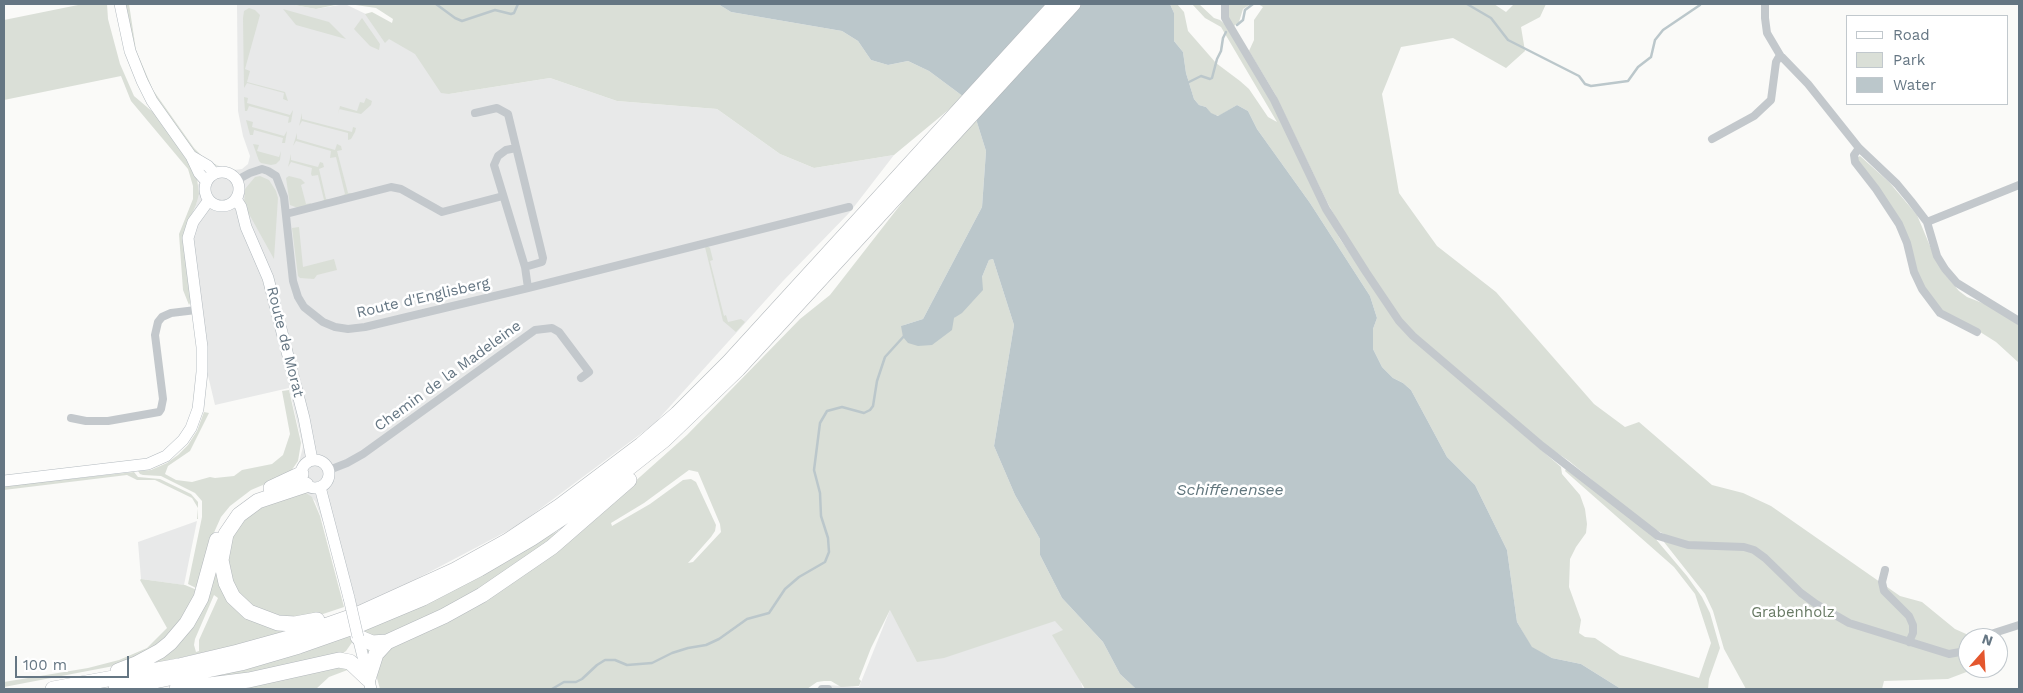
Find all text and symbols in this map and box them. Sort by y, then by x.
legend [1846,15,2008,105]
text: Road [1893,26,1930,44]
text: Park [1893,51,1925,69]
text: Water [1893,76,1936,94]
street label: Route d'Englisberg [355,274,491,322]
street label: Route de Morat [263,285,307,399]
street label: Chemin de la Madeleine [371,317,525,435]
water label: Schiffenensee [1176,480,1284,500]
park label: Grabenholz [1751,604,1835,622]
north arrow [1958,628,2008,678]
text: N [1980,631,1995,649]
scale bar [18,646,131,678]
text: 100 m [23,656,67,674]

